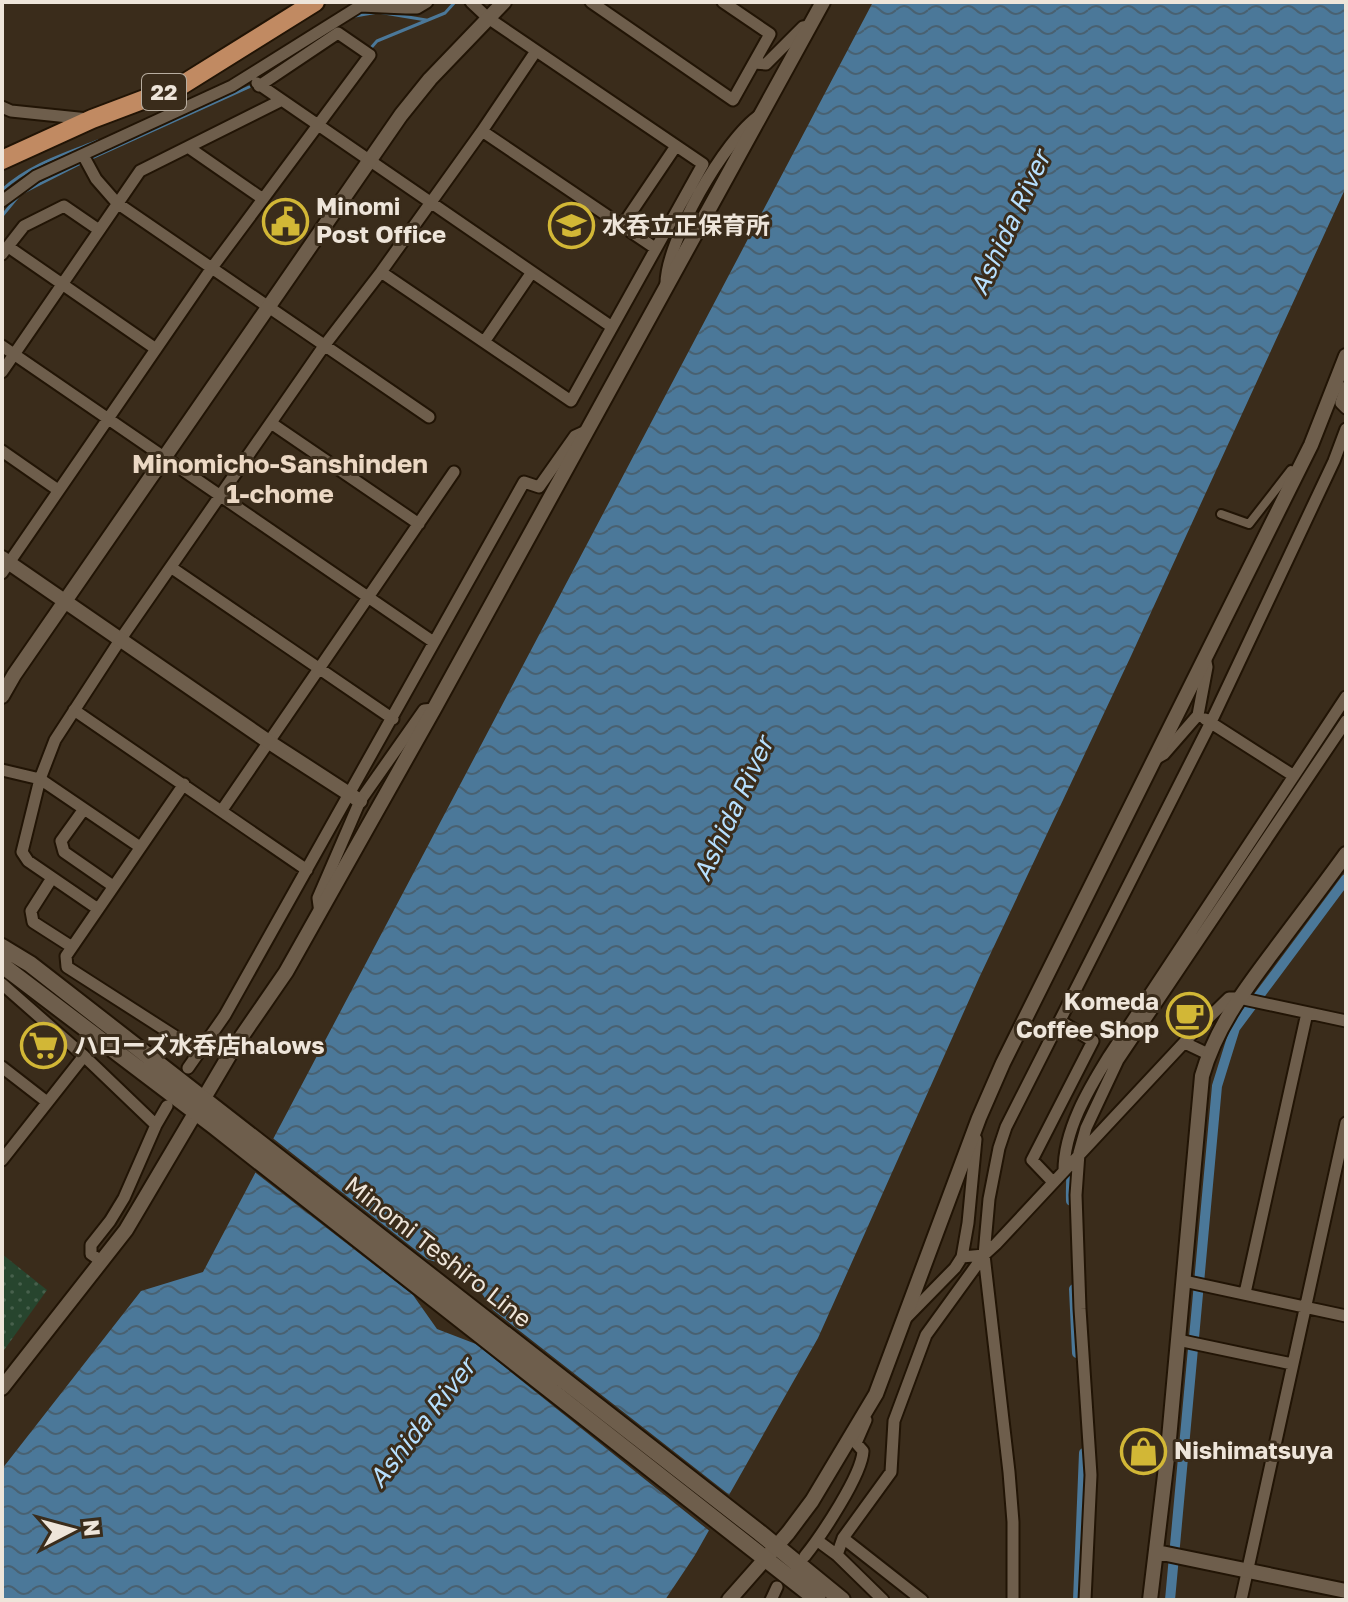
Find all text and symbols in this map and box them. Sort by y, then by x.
road number: 22 [142,74,186,110]
water label: Ashida River [963,142,1058,300]
place label: Minomi Post Office [316,191,446,248]
public building icon: Minomi Post Office [261,197,309,245]
school or university icon: 水呑立正保育所 [547,202,595,250]
place label: 水呑立正保育所 [602,210,770,239]
district label: Minomicho-Sanshinden 1-chome [132,448,428,509]
water label: Ashida River [686,728,781,886]
place label: Komeda Coffee Shop [1016,986,1159,1043]
cafe icon: Komeda Coffee Shop [1166,992,1214,1040]
supermarket icon: ハローズ水呑店halows [19,1022,67,1070]
place label: ハローズ水呑店halows [74,1030,325,1059]
street label: Minomi Teshiro Line [340,1169,538,1333]
water label: Ashida River [362,1349,484,1493]
shop icon: Nishimatsuya [1119,1427,1167,1475]
place label: Nishimatsuya [1174,1435,1333,1464]
north arrow [32,1490,112,1570]
text: N [78,1518,107,1538]

